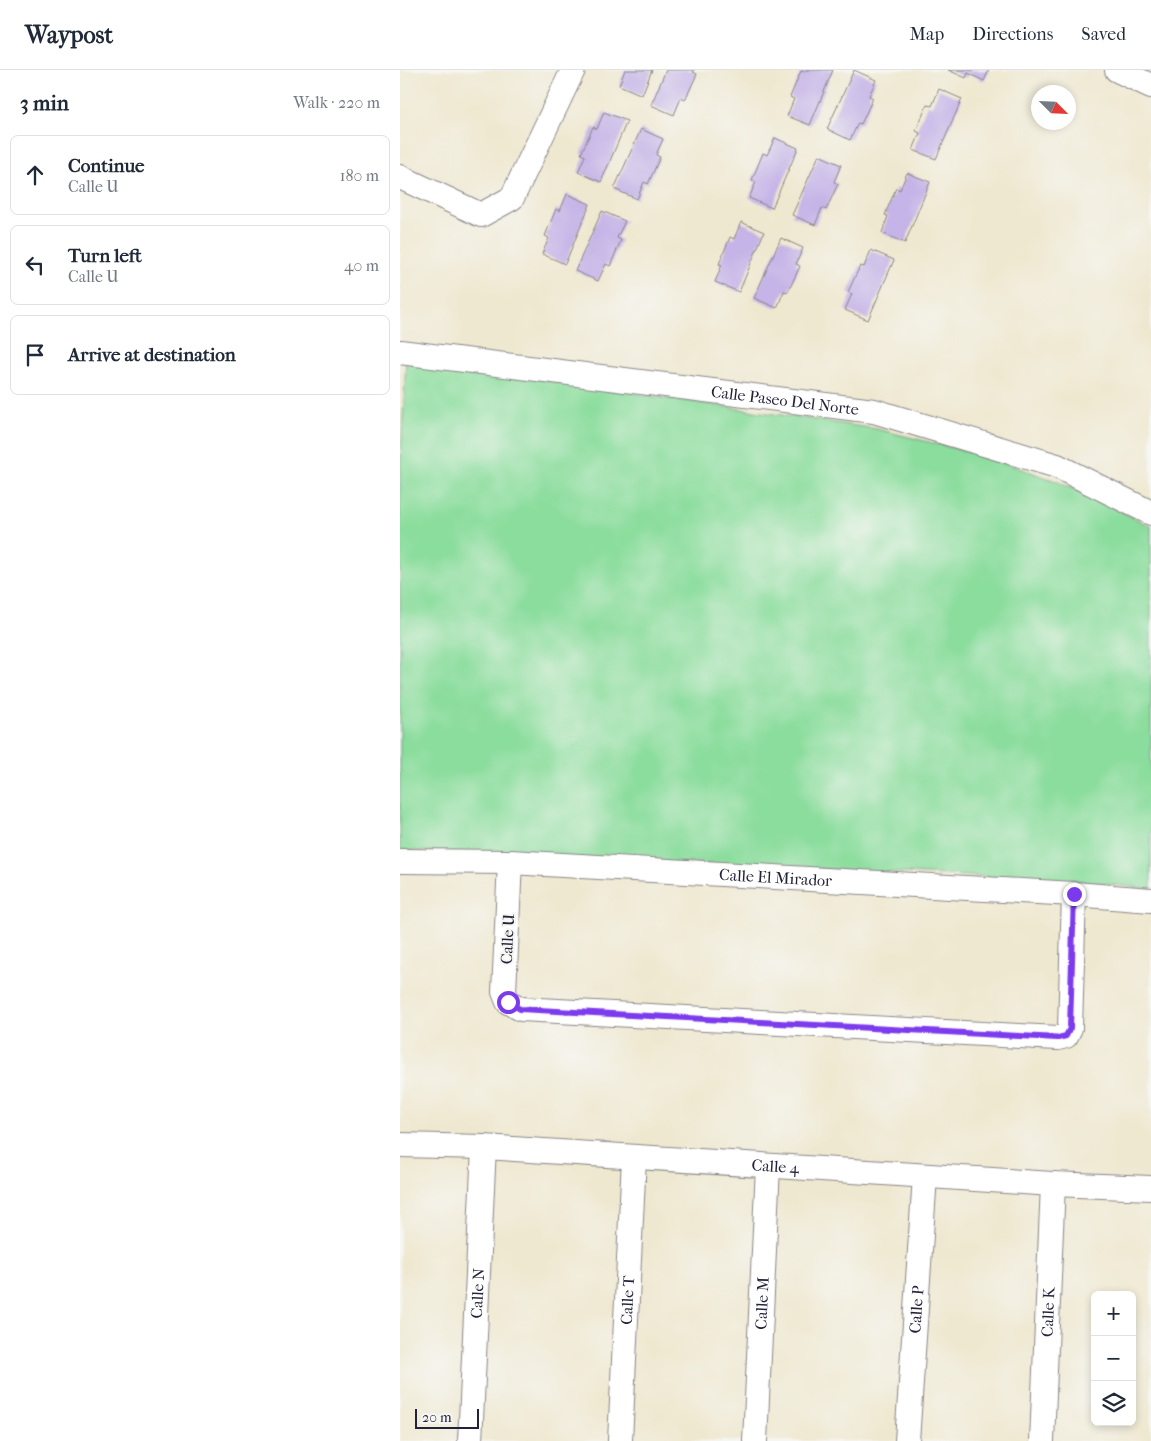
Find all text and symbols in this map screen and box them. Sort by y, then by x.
text: Waypost [25,21,113,49]
text: Map [910,24,944,45]
text: Directions [972,24,1053,45]
text: Saved [1081,24,1126,45]
north arrow [1031,85,1076,130]
text: 3 min [20,91,69,115]
text: Walk · 220 m [293,93,380,112]
text: Continue [68,155,144,177]
icon: ahead [21,161,49,189]
text: 180 m [340,166,379,185]
text: Calle U [68,177,119,196]
text: Turn left [68,245,142,267]
icon: left [21,251,49,279]
text: 40 m [344,256,379,275]
text: Calle U [68,267,119,286]
icon: arrive [21,341,49,369]
text: Arrive at destination [68,344,236,366]
street label: Calle Paseo Del Norte [710,382,860,419]
street label: Calle El Mirador [719,865,833,890]
route end [1063,883,1086,906]
street label: Calle U [497,913,518,965]
route start [497,991,520,1014]
street label: Calle 4 [751,1155,800,1178]
street label: Calle N [467,1268,488,1319]
street label: Calle T [617,1275,638,1325]
street label: Calle M [751,1276,773,1330]
street label: Calle P [905,1284,928,1334]
street label: Calle K [1037,1285,1059,1337]
map controls [1091,1291,1136,1426]
button: + [1091,1291,1136,1336]
button: − [1091,1336,1136,1381]
button: layers [1091,1381,1136,1426]
scale bar [415,1406,479,1429]
text: 20 m [422,1409,452,1426]

